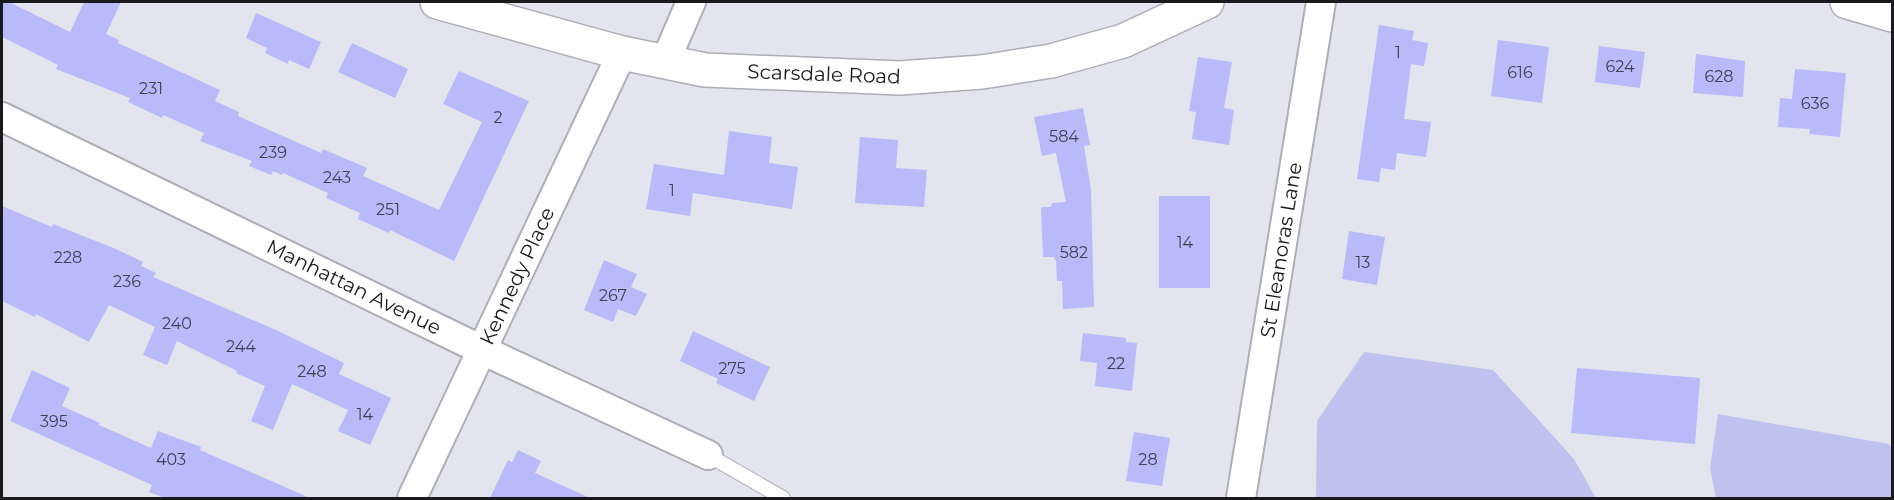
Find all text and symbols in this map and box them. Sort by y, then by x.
house number: 1 [1395,43,1401,62]
house number: 624 [1605,57,1635,76]
street label: Scarsdale Road [747,59,901,89]
house number: 616 [1507,63,1533,82]
house number: 628 [1704,67,1734,86]
house number: 231 [139,79,163,98]
house number: 636 [1801,94,1830,113]
house number: 2 [493,108,503,127]
house number: 584 [1049,127,1079,146]
house number: 239 [259,143,287,162]
street label: St Eleanoras Lane [1255,161,1307,339]
house number: 243 [323,168,351,187]
house number: 1 [669,181,675,200]
house number: 251 [376,200,400,219]
street label: Kennedy Place [475,203,559,349]
house number: 14 [1177,233,1194,252]
street label: Manhattan Avenue [263,234,445,340]
house number: 582 [1060,243,1088,262]
house number: 228 [54,248,82,267]
house number: 13 [1356,253,1370,272]
house number: 236 [113,272,141,291]
house number: 267 [599,286,627,305]
house number: 240 [162,314,192,333]
house number: 244 [226,337,256,356]
house number: 22 [1107,354,1125,373]
house number: 275 [718,359,746,378]
house number: 248 [297,362,327,381]
house number: 14 [357,405,374,424]
house number: 395 [40,412,68,431]
house number: 403 [156,450,186,469]
house number: 28 [1138,450,1158,469]

